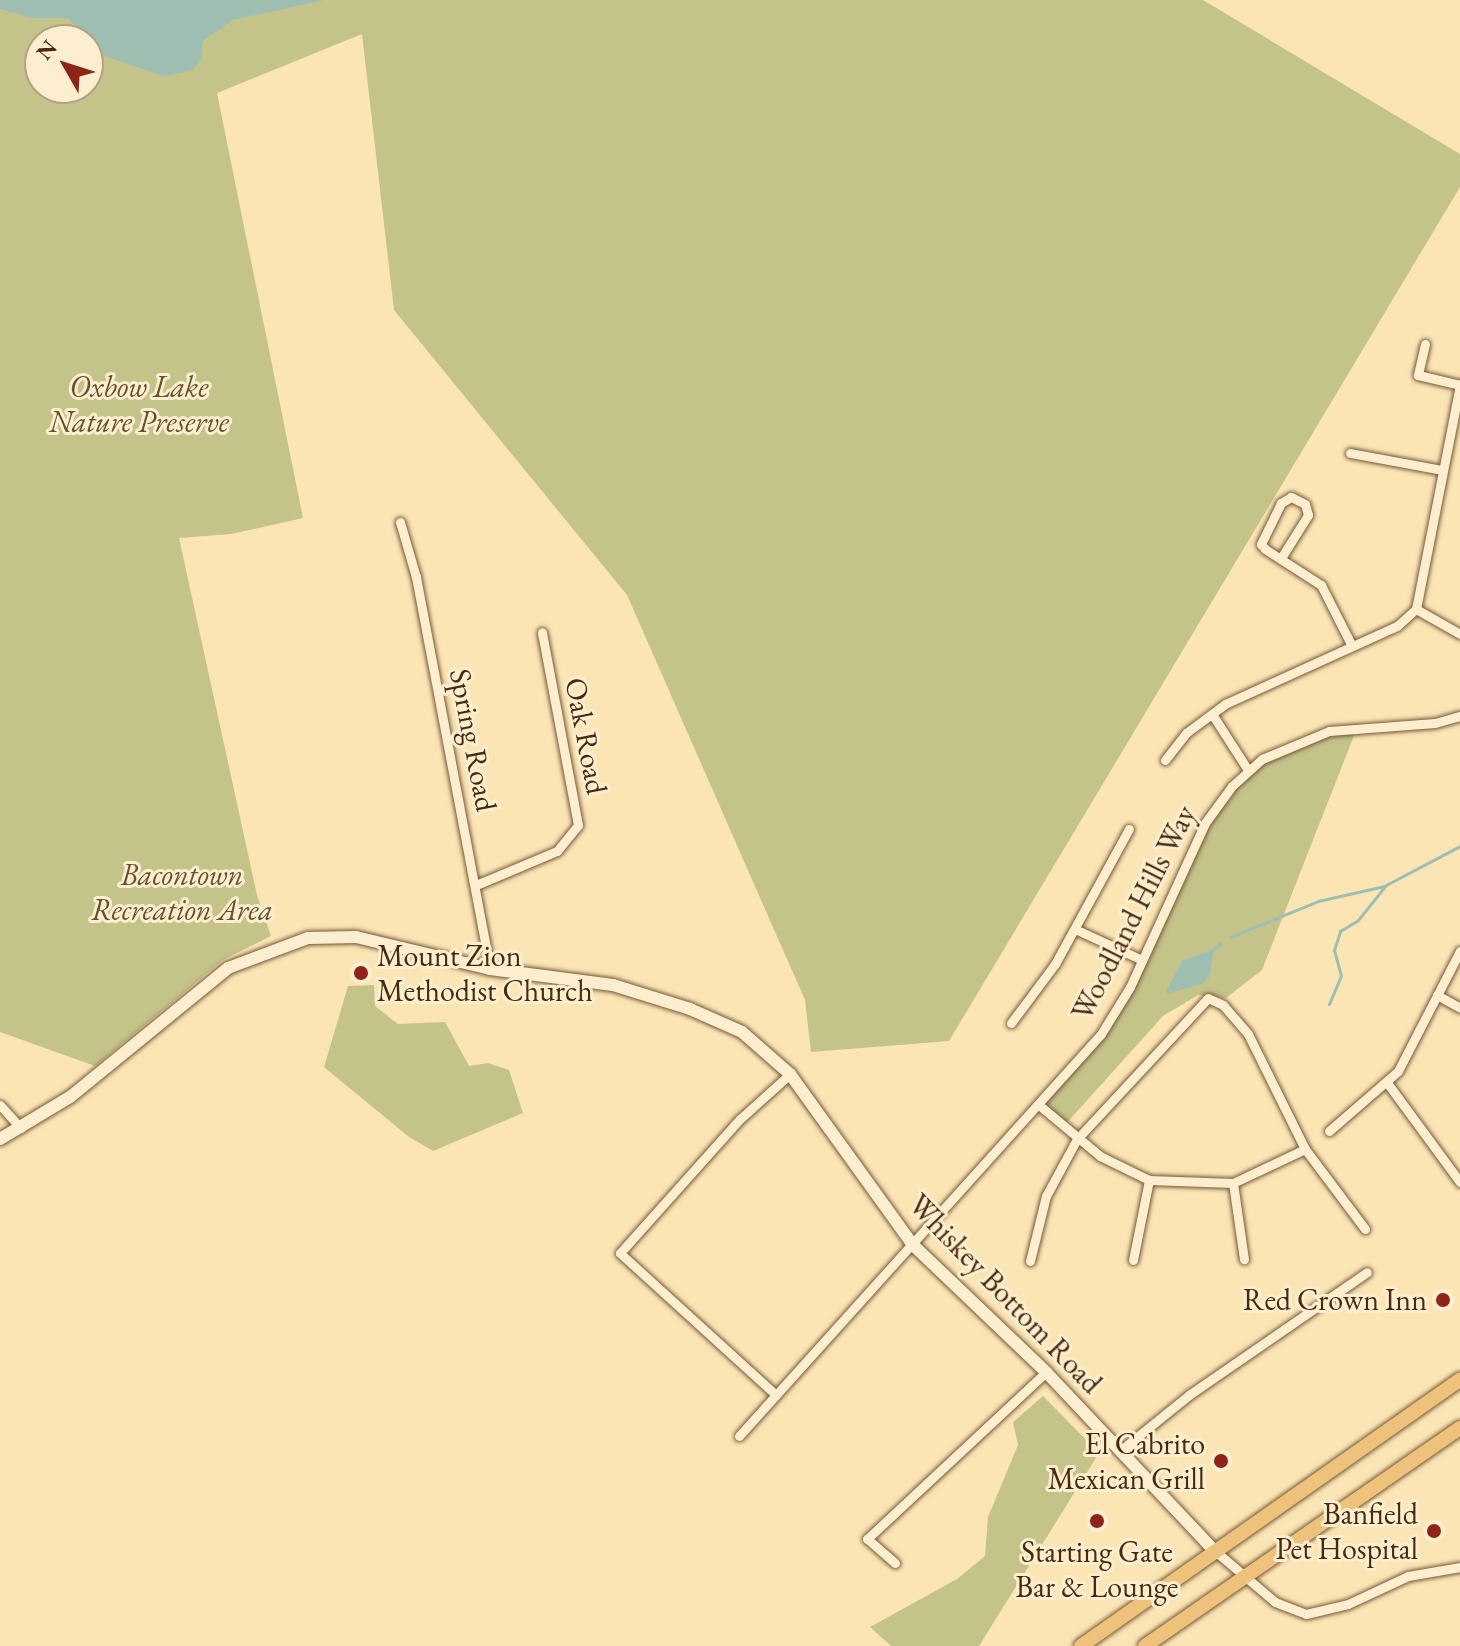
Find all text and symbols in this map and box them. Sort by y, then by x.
north arrow [24,24,104,104]
text: N [30,34,63,66]
park label: Oxbow Lake Nature Preserve [49,369,229,440]
street label: Spring Road [442,666,504,814]
street label: Oak Road [557,675,615,797]
street label: Woodland Hills Way [1064,799,1204,1027]
park label: Bacontown Recreation Area [91,857,273,928]
place label: Mount Zion Methodist Church [377,938,593,1008]
marker: Mount Zion Methodist Church [352,964,370,982]
street label: Whiskey Bottom Road [901,1187,1109,1401]
place label: Red Crown Inn [1243,1282,1427,1318]
marker: Red Crown Inn [1434,1291,1452,1309]
place label: El Cabrito Mexican Grill [1048,1426,1205,1496]
marker: El Cabrito Mexican Grill [1212,1452,1230,1470]
place label: Banfield Pet Hospital [1275,1496,1418,1566]
marker: Starting Gate Bar & Lounge [1088,1512,1106,1530]
marker: Banfield Pet Hospital [1425,1522,1443,1540]
place label: Starting Gate Bar & Lounge [1015,1534,1179,1604]

